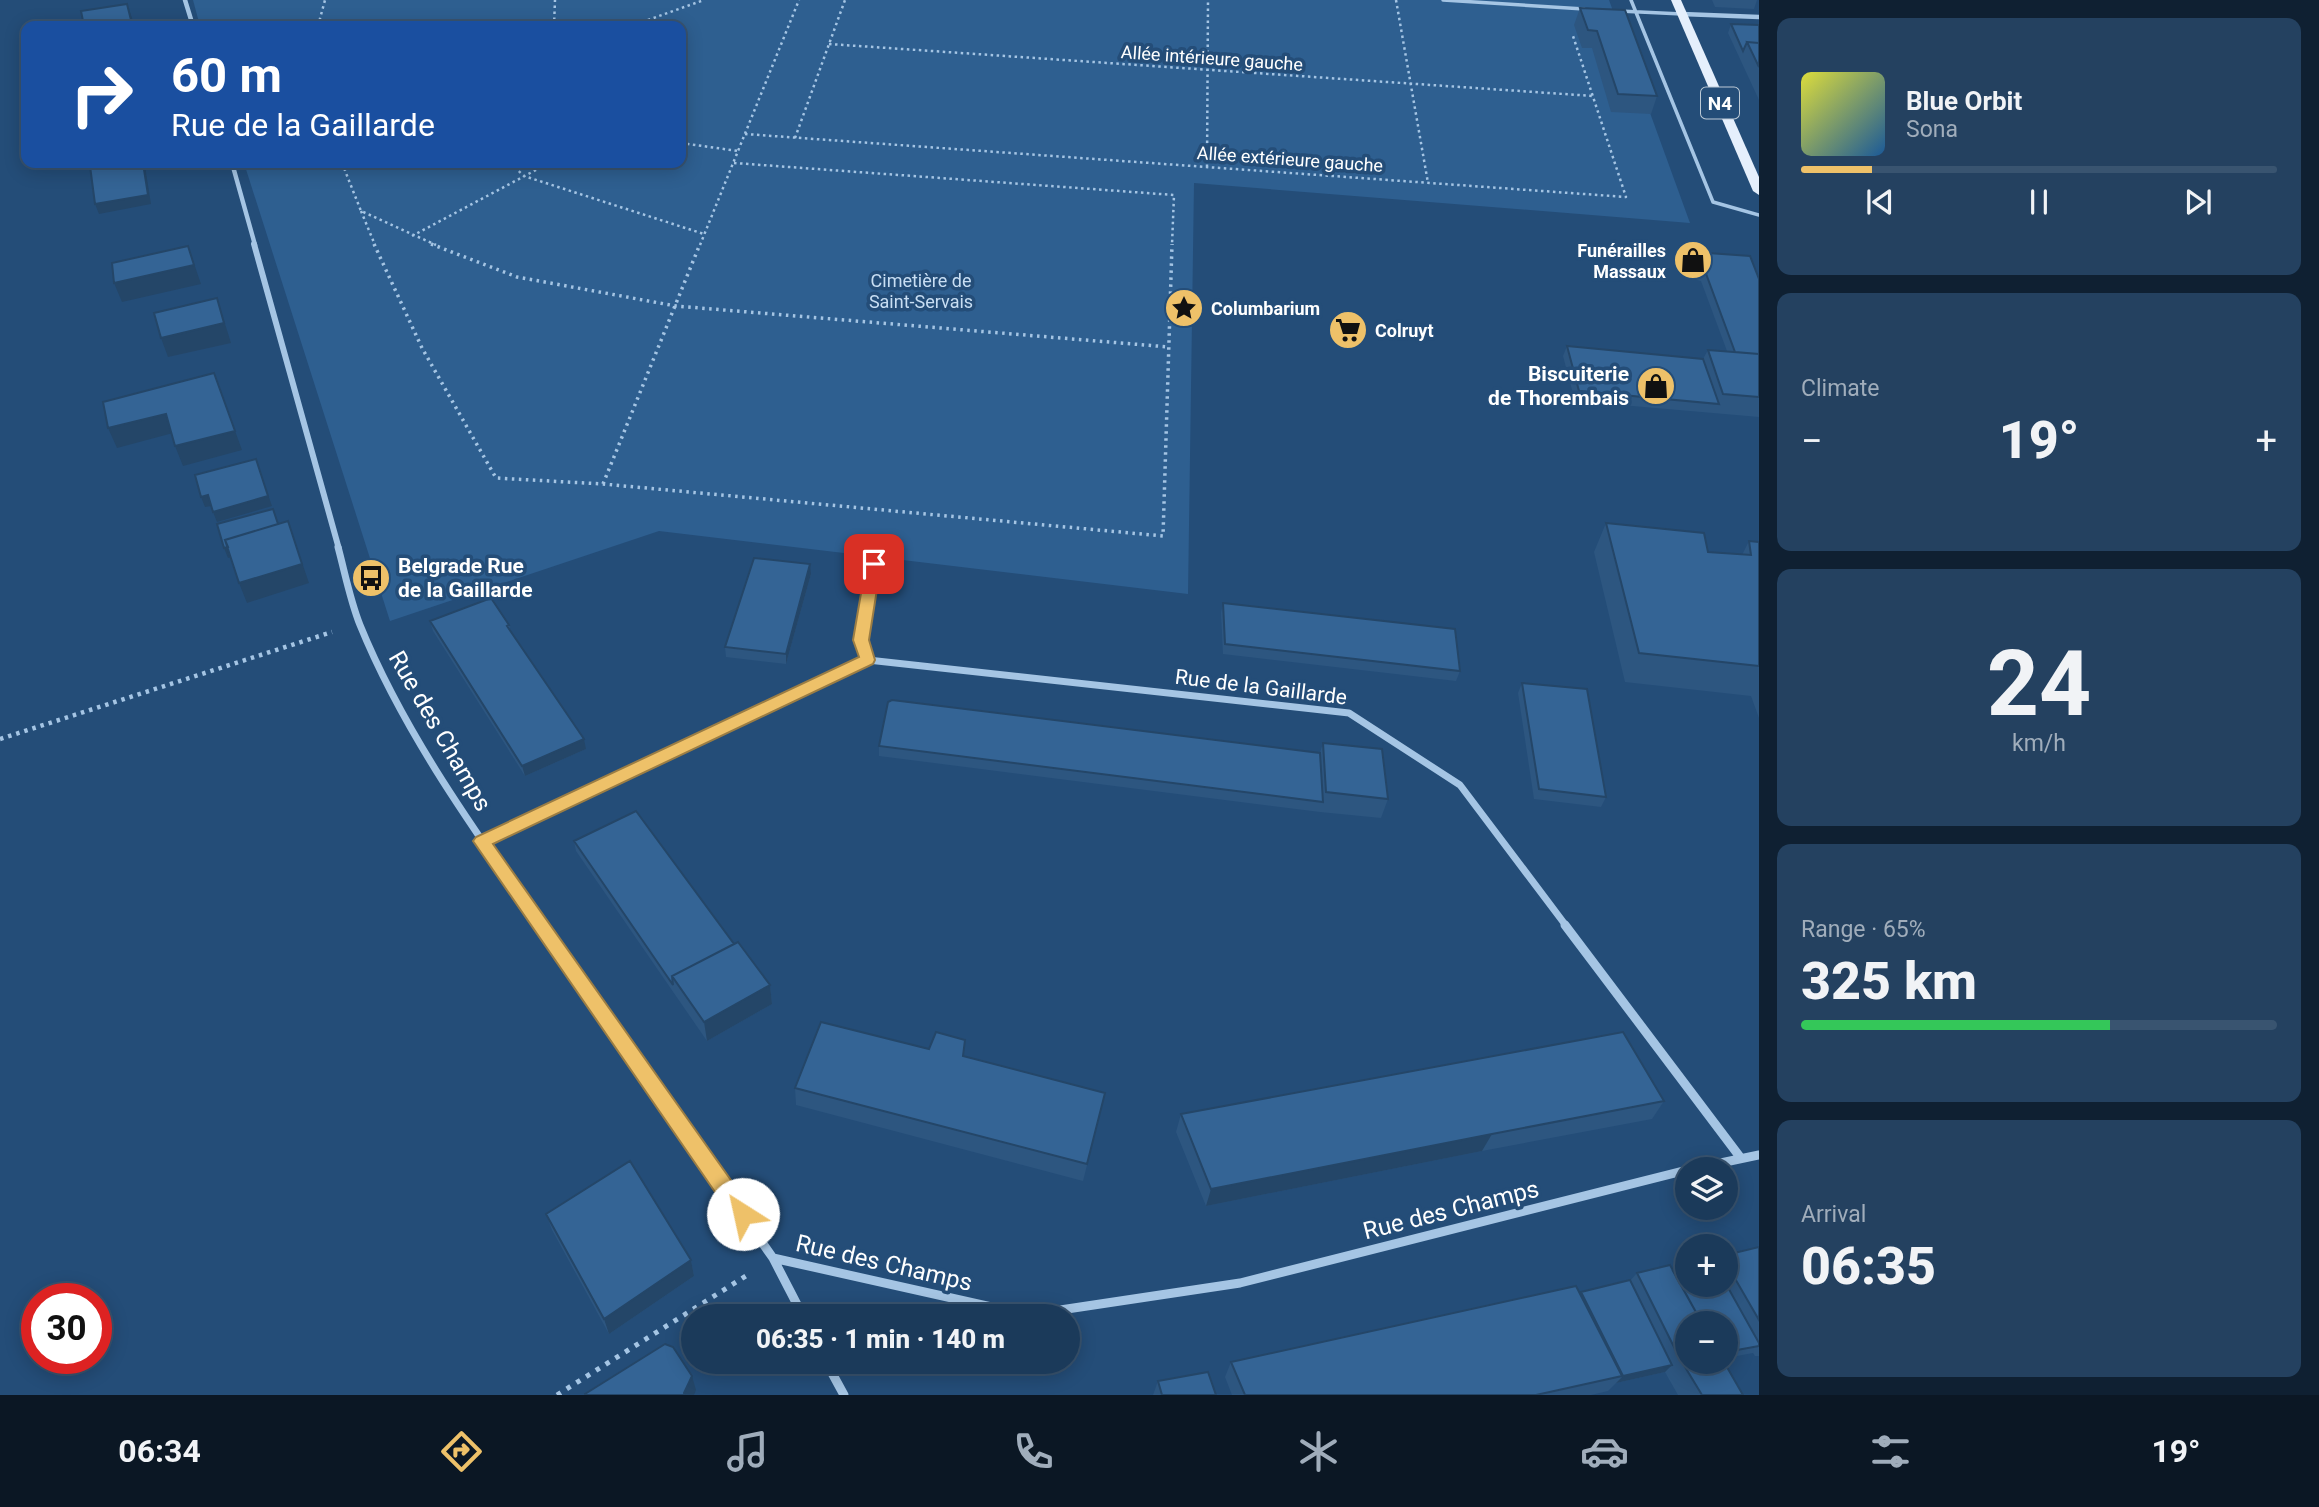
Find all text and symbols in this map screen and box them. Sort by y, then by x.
street label: Allée intérieure gauche [1120,41,1304,75]
text: 60 m [171,47,282,104]
icon: right [56,49,147,140]
text: Blue Orbit [1906,86,2022,116]
road number: N4 [1701,88,1739,118]
text: Rue de la Gaillarde [171,106,435,144]
text: Sona [1906,116,1958,143]
street label: Allée extérieure gauche [1196,142,1384,176]
icon: previous [1861,183,1899,221]
icon: pause [2020,183,2058,221]
icon: next [2179,183,2217,221]
shop icon: Funérailles Massaux [1672,239,1714,281]
place label: Funérailles Massaux [1577,240,1667,282]
park label: Cimetière de Saint-Servais [869,270,973,312]
place icon: Columbarium [1163,287,1205,329]
place label: Columbarium [1211,298,1320,319]
supermarket icon: Colruyt [1327,309,1369,351]
place label: Colruyt [1375,320,1434,341]
place label: Biscuiterie de Thorembais [1488,362,1629,410]
shop icon: Biscuiterie de Thorembais [1635,365,1677,407]
text: Climate [1801,375,1880,402]
text: 19° [1999,410,2079,471]
text: − [1801,419,1823,463]
text: + [2255,419,2277,463]
pin [844,534,904,594]
icon: arrive [855,545,893,583]
place label: Belgrade Rue de la Gaillarde [398,554,533,602]
bus stop icon: Belgrade Rue de la Gaillarde [350,557,392,599]
text: 24 [1987,631,2091,737]
street label: Rue des Champs [383,646,497,816]
street label: Rue de la Gaillarde [1174,665,1348,709]
text: km/h [2012,730,2066,757]
text: Range · 65% [1801,916,1926,943]
text: 325 km [1801,951,1977,1012]
map controls [1675,1157,1738,1374]
button: layers [1675,1157,1738,1220]
street label: Rue des Champs [1360,1175,1542,1245]
position arrow [706,1177,780,1251]
text: Arrival [1801,1201,1866,1228]
street label: Rue des Champs [793,1229,975,1297]
button: + [1675,1234,1738,1297]
text: 06:35 [1801,1236,1936,1297]
speed limit sign: 30 [21,1283,112,1374]
button: − [1675,1311,1738,1374]
text: 06:35 · 1 min · 140 m [756,1324,1005,1354]
icon: directions [437,1427,486,1476]
icon: music [723,1427,772,1476]
icon: phone [1009,1427,1058,1476]
icon: climate [1294,1427,1343,1476]
icon: car [1580,1427,1629,1476]
icon: filters [1866,1427,1915,1476]
text: 06:34 [118,1432,201,1470]
text: 19° [2151,1432,2201,1470]

